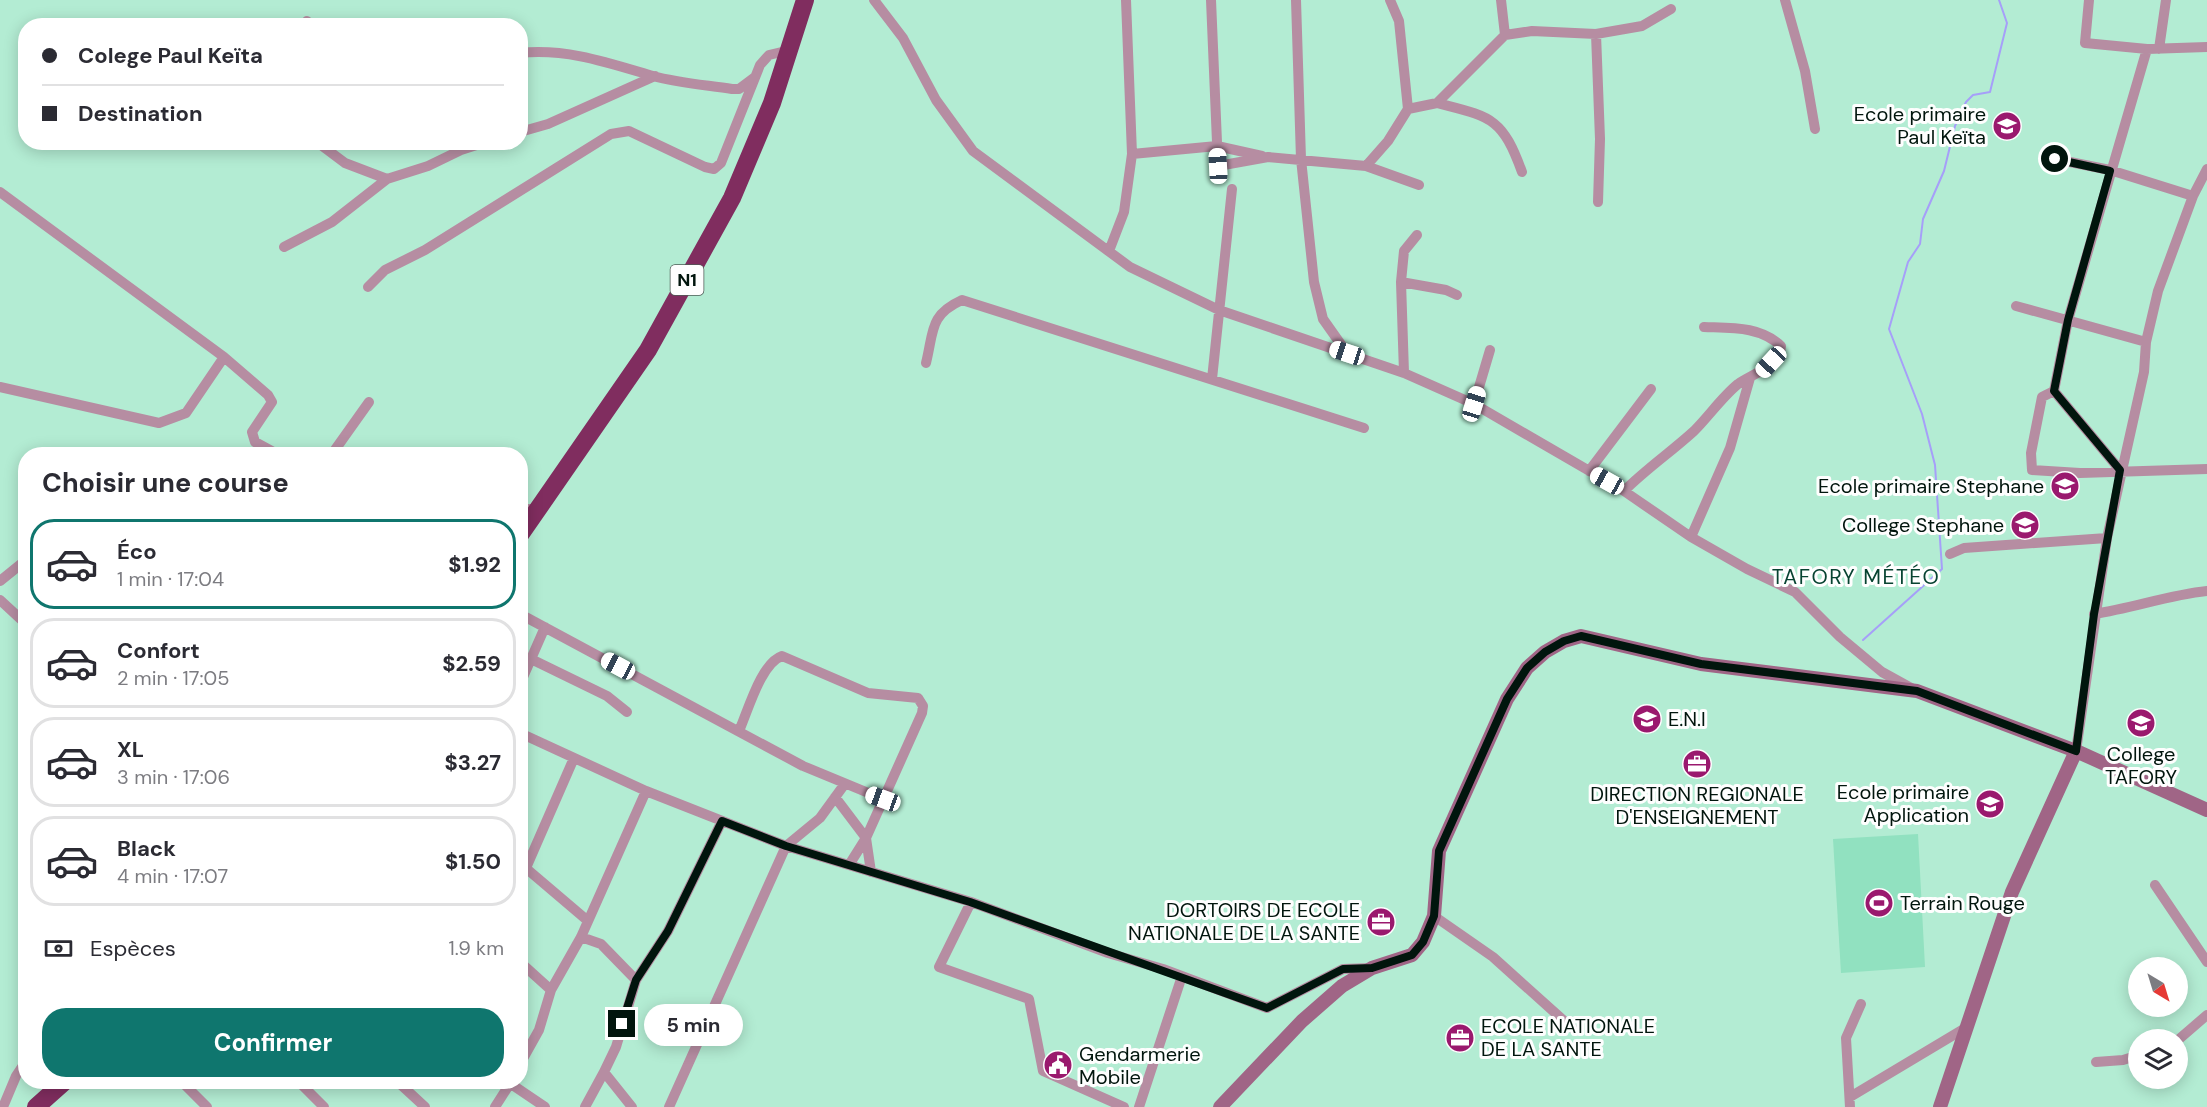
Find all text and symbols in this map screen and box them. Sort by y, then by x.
text: Colege Paul Keïta [78,41,263,70]
text: Destination [78,99,203,128]
place label: Ecole primaire Paul Keïta [1854,101,1986,150]
school or university icon: Ecole primaire Paul Keïta [1991,110,2023,142]
route start [2041,145,2068,172]
car [1208,148,1228,184]
road number: N1 [670,265,704,295]
car [1327,339,1367,367]
car [1752,343,1790,381]
car [1460,384,1488,424]
car [1587,464,1627,498]
text: Choisir une course [42,465,289,500]
school or university icon: Ecole primaire Stephane [2049,470,2081,502]
place label: Ecole primaire Stephane [1818,473,2044,499]
school or university icon: College Stephane [2009,509,2041,541]
place label: College Stephane [1842,512,2004,538]
icon: car [45,537,99,591]
text: Éco [117,537,157,566]
text: $1.92 [448,550,501,579]
district label: TAFORY MÉTÉO [1772,563,1940,591]
text: 1 min · 17:04 [117,566,224,592]
icon: car [45,636,99,690]
text: Confort [117,636,200,665]
text: $2.59 [442,649,501,678]
car [598,650,638,682]
text: 2 min · 17:05 [117,665,229,691]
school or university icon: E.N.I [1631,703,1663,735]
place label: E.N.I [1668,706,1706,732]
school or university icon: College TAFORY [2125,707,2157,739]
icon: car [45,735,99,789]
text: XL [117,735,144,764]
place label: College TAFORY [2105,741,2177,790]
text: $3.27 [445,748,501,777]
office icon: DIRECTION REGIONALE D'ENSEIGNEMENT [1681,748,1713,780]
text: 3 min · 17:06 [117,764,230,790]
place label: Ecole primaire Application [1837,779,1969,828]
place label: DIRECTION REGIONALE D'ENSEIGNEMENT [1590,781,1804,830]
car [863,784,903,814]
school or university icon: Ecole primaire Application [1974,788,2006,820]
icon: car [45,834,99,888]
text: Black [117,834,176,863]
text: $1.50 [445,847,501,876]
text: 4 min · 17:07 [117,863,228,889]
sports icon: Terrain Rouge [1863,887,1895,919]
place label: Terrain Rouge [1900,890,2025,916]
place label: DORTOIRS DE ECOLE NATIONALE DE LA SANTE [1128,897,1360,946]
office icon: DORTOIRS DE ECOLE NATIONALE DE LA SANTE [1365,906,1397,938]
icon: cash [42,932,75,965]
text: Espèces [90,934,176,963]
text: 1.9 km [449,935,504,961]
north arrow [2128,957,2188,1017]
map controls [2128,957,2188,1089]
callout: 5 min [643,1003,742,1045]
button: Confirmer [42,1008,504,1077]
route end [608,1010,635,1037]
text: 5 min [667,1012,720,1038]
place label: ECOLE NATIONALE DE LA SANTE [1481,1013,1655,1062]
office icon: ECOLE NATIONALE DE LA SANTE [1444,1022,1476,1054]
button: layers [2128,1029,2188,1089]
place label: Gendarmerie Mobile [1079,1041,1201,1090]
public building icon: Gendarmerie Mobile [1042,1049,1074,1081]

